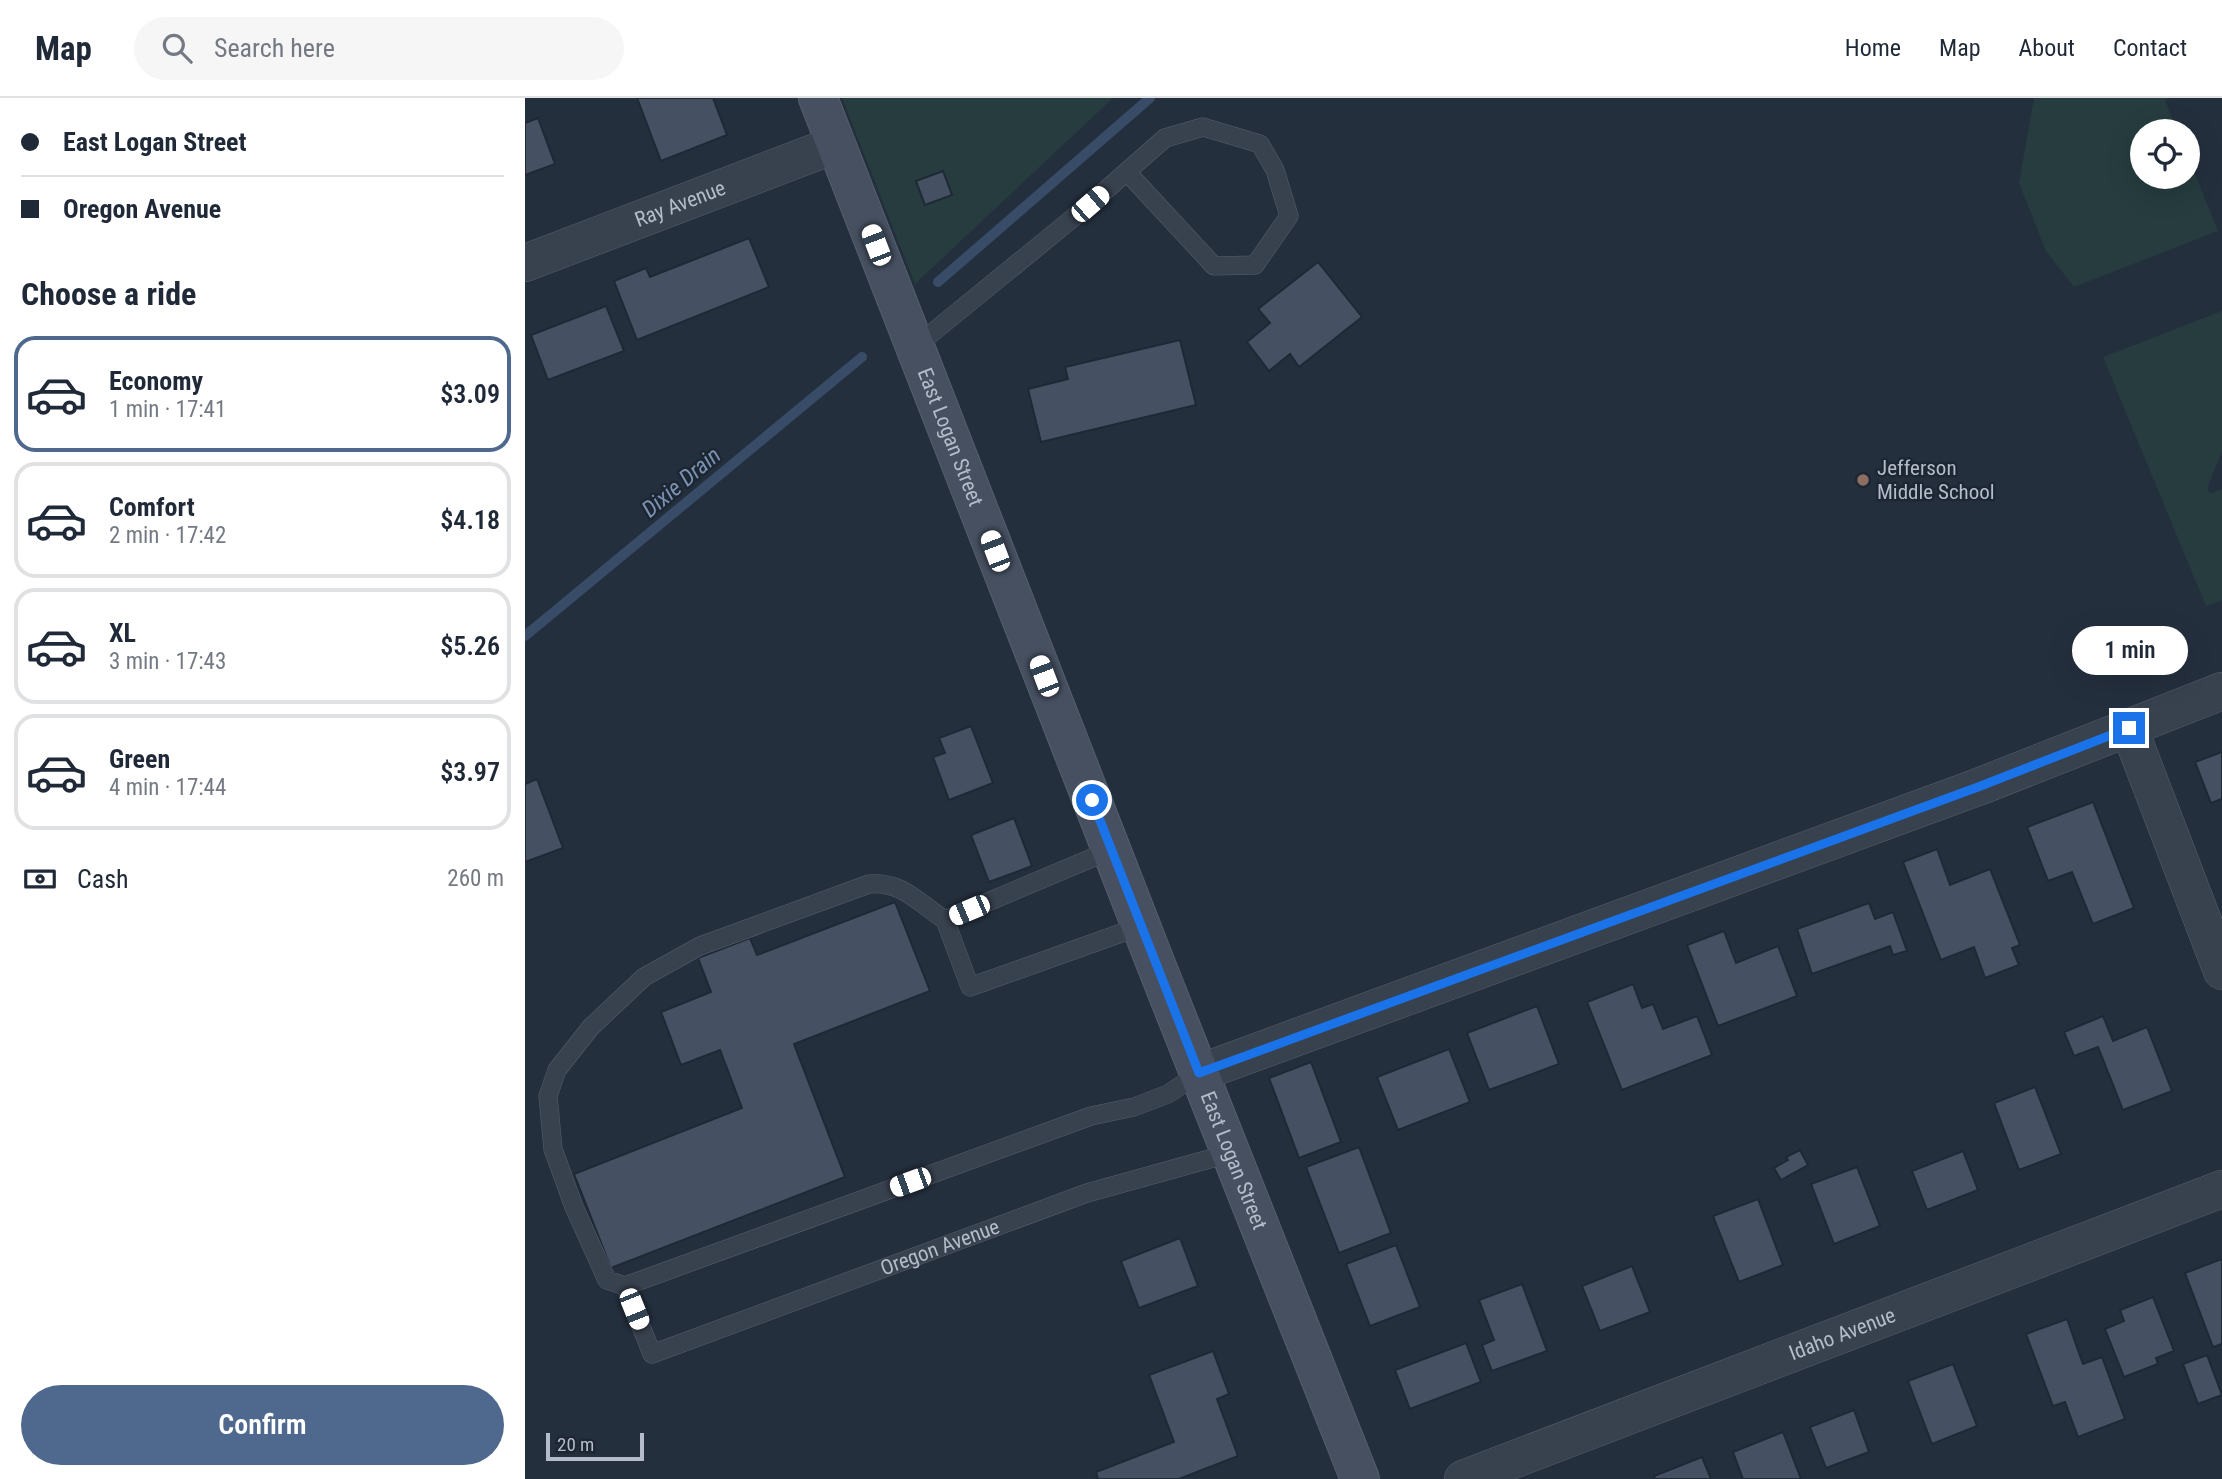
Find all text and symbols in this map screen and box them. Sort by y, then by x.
search box [134,17,624,80]
text: Map [35,29,92,68]
icon: search [158,29,196,67]
text: Search here [214,33,335,63]
text: Home [1845,34,1901,62]
text: Map [1939,34,1981,62]
text: About [2019,34,2075,62]
text: Contact [2113,34,2187,62]
map controls [2130,119,2200,189]
button: locate [2130,119,2200,189]
text: East Logan Street [63,127,247,157]
street label: Ray Avenue [631,176,729,232]
car [1068,182,1113,226]
text: Oregon Avenue [63,194,221,224]
car [859,222,894,268]
text: Choose a ride [21,275,196,313]
icon: car [25,363,88,426]
street label: East Logan Street [913,365,988,510]
text: Economy [109,366,203,396]
text: $3.09 [440,379,500,409]
text: 1 min · 17:41 [109,396,226,423]
water label: Dixie Drain [637,442,726,523]
place label: Jefferson Middle School [1877,456,1995,504]
marker: Jefferson Middle School [1855,472,1871,488]
icon: car [25,489,88,552]
text: Comfort [109,492,195,522]
text: $4.18 [440,505,500,535]
text: 2 min · 17:42 [109,522,226,549]
car [978,528,1013,574]
icon: car [25,615,88,678]
text: XL [109,618,136,648]
callout: 1 min [2071,626,2187,676]
text: $5.26 [440,631,500,661]
text: 1 min [2105,637,2155,664]
text: 3 min · 17:43 [109,648,226,675]
car [1027,653,1062,699]
route end [2113,712,2145,744]
icon: car [25,741,88,804]
text: Green [109,744,170,774]
text: $3.97 [440,757,500,787]
text: 4 min · 17:44 [109,774,226,801]
route start [1076,784,1108,816]
icon: cash [21,860,59,898]
text: Cash [77,864,129,894]
text: 260 m [447,865,504,892]
car [946,892,993,928]
street label: East Logan Street [1196,1088,1272,1233]
car [887,1165,934,1199]
street label: Oregon Avenue [877,1214,1003,1280]
car [617,1286,652,1332]
street label: Idaho Avenue [1786,1303,1899,1365]
button: Confirm [21,1385,504,1465]
scale bar [546,1430,644,1462]
text: 20 m [557,1433,594,1456]

